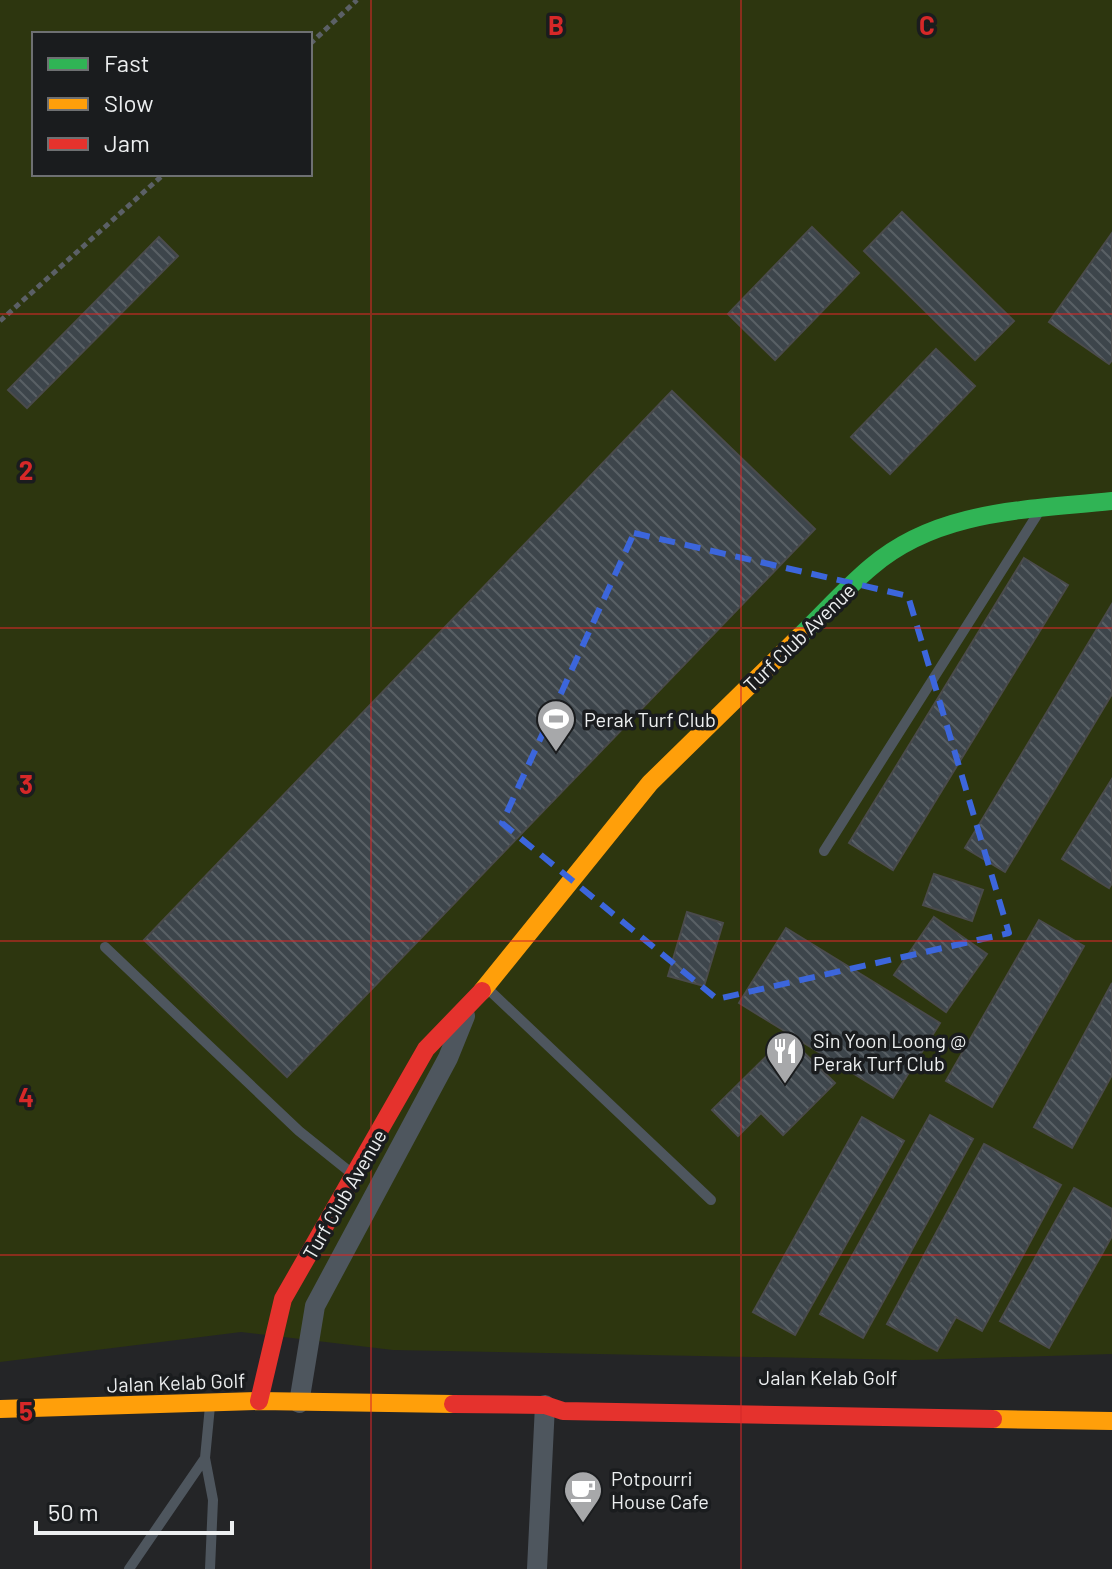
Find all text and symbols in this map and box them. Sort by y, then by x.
text: B [548,9,564,40]
text: C [919,9,935,40]
legend [32,32,312,176]
text: Fast [104,48,149,77]
text: Slow [104,88,153,117]
text: Jam [104,128,150,157]
text: 2 [19,454,33,485]
street label: Turf Club Avenue [738,578,860,696]
sports icon: Perak Turf Club [535,698,577,753]
place label: Perak Turf Club [584,707,716,731]
text: 3 [19,768,33,799]
place label: Sin Yoon Loong @ Perak Turf Club [813,1028,966,1075]
restaurant icon: Sin Yoon Loong @ Perak Turf Club [764,1030,806,1085]
text: 4 [18,1081,34,1112]
street label: Turf Club Avenue [297,1125,391,1263]
street label: Jalan Kelab Golf [759,1365,897,1389]
street label: Jalan Kelab Golf [106,1368,246,1396]
text: 5 [19,1395,33,1426]
place label: Potpourri House Cafe [611,1466,709,1513]
cafe icon: Potpourri House Cafe [562,1469,604,1524]
scale bar [36,1485,232,1535]
text: 50 m [48,1497,99,1526]

